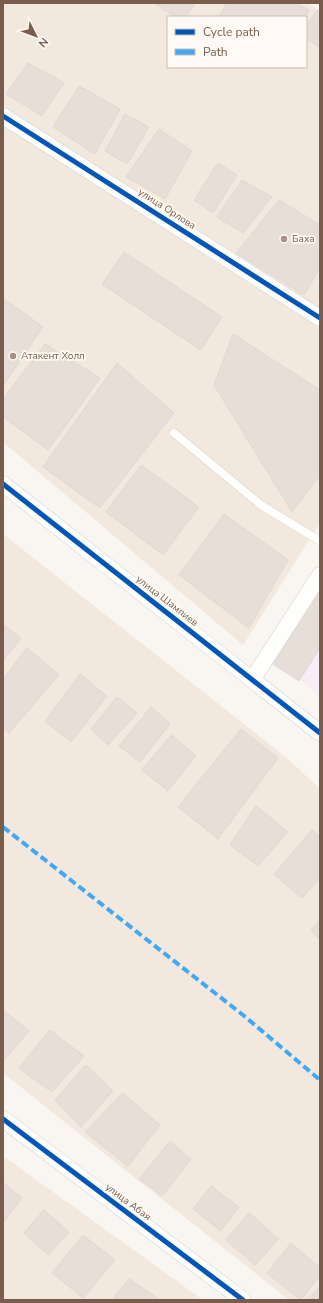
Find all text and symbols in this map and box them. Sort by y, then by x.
north arrow [16,16,56,56]
legend [167,16,307,68]
text: Cycle path [203,24,260,40]
text: N [35,34,51,50]
text: Path [203,44,228,60]
street label: улица Орлова [135,185,199,233]
place label: Баха [292,232,315,246]
marker: Баха [279,234,289,244]
place label: Атакент Холл [21,349,85,363]
marker: Атакент Холл [8,351,18,361]
street label: улица Шампиев [133,572,201,630]
street label: улица Абая [102,1180,154,1224]

